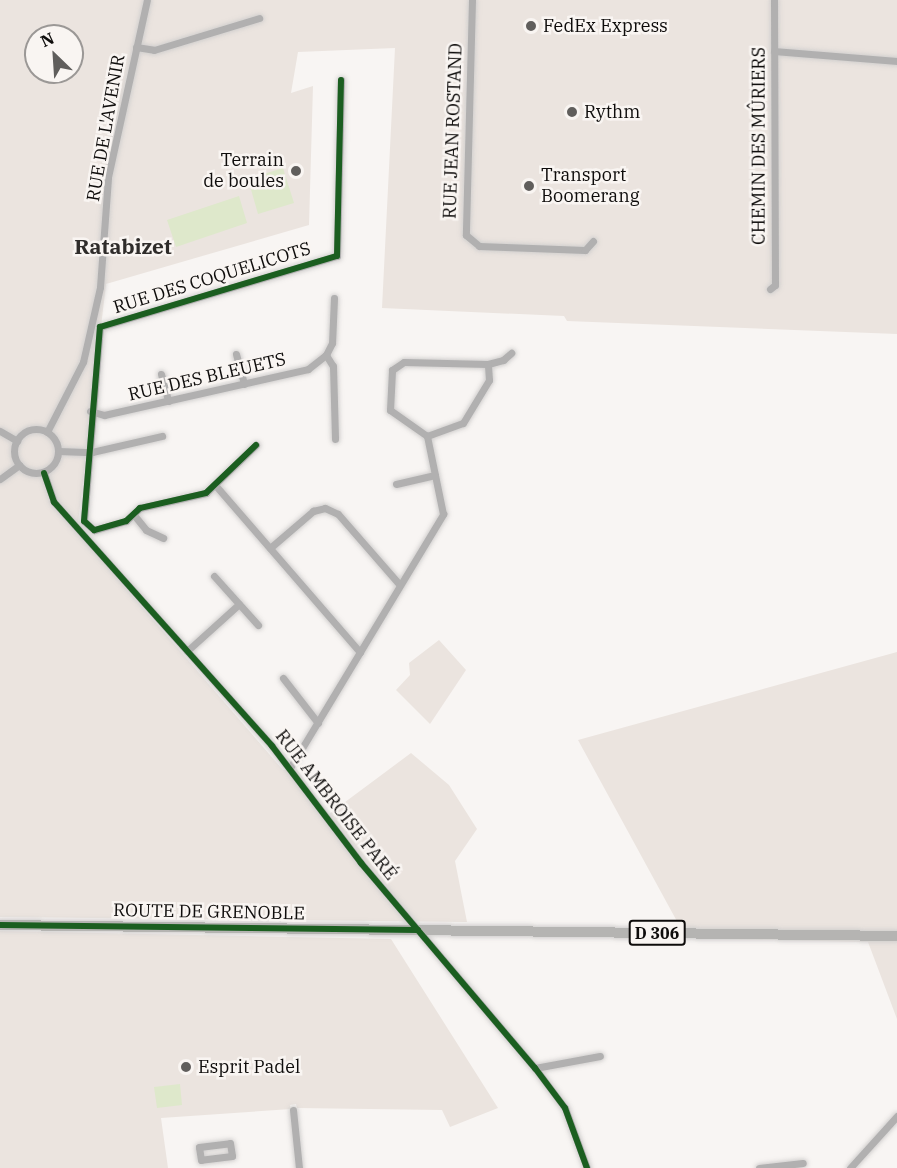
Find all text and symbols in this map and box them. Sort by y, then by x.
place label: FedEx Express [543,15,668,37]
marker: FedEx Express [524,19,538,33]
north arrow [24,24,84,84]
text: N [37,28,57,51]
street label: RUE JEAN ROSTAND [439,43,467,219]
street label: CHEMIN DES MÛRIERS [748,47,770,245]
street label: RUE DE L'AVENIR [82,53,130,203]
place label: Rythm [584,101,640,123]
marker: Rythm [565,105,579,119]
place label: Terrain de boules [203,150,284,192]
marker: Terrain de boules [289,164,303,178]
place label: Transport Boomerang [541,165,639,207]
marker: Transport Boomerang [522,179,536,193]
district label: Ratabizet [74,233,172,259]
street label: RUE DES COQUELICOTS [111,238,313,318]
street label: RUE DES BLEUETS [126,348,288,406]
street label: RUE AMBROISE PARÉ [271,726,401,884]
street label: ROUTE DE GRENOBLE [113,900,305,924]
road number: D 306 [628,920,686,946]
place label: Esprit Padel [198,1056,300,1078]
marker: Esprit Padel [179,1060,193,1074]

